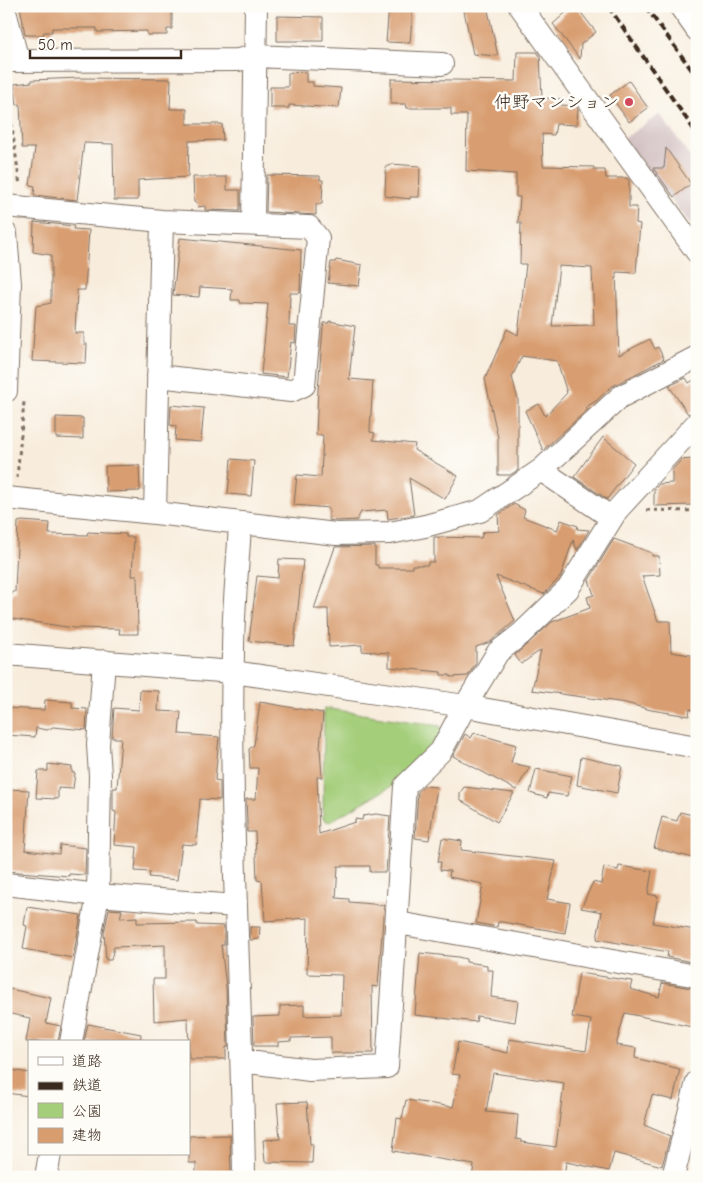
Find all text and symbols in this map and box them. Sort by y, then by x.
scale bar [30,28,181,60]
text: 50 m [38,36,73,54]
place label: 仲野マンション [494,92,619,113]
marker: 仲野マンション [623,96,635,108]
legend [28,1040,190,1156]
text: 道路 [72,1052,102,1070]
text: 鉄道 [72,1076,102,1094]
text: 公園 [72,1102,102,1120]
text: 建物 [72,1126,102,1144]

